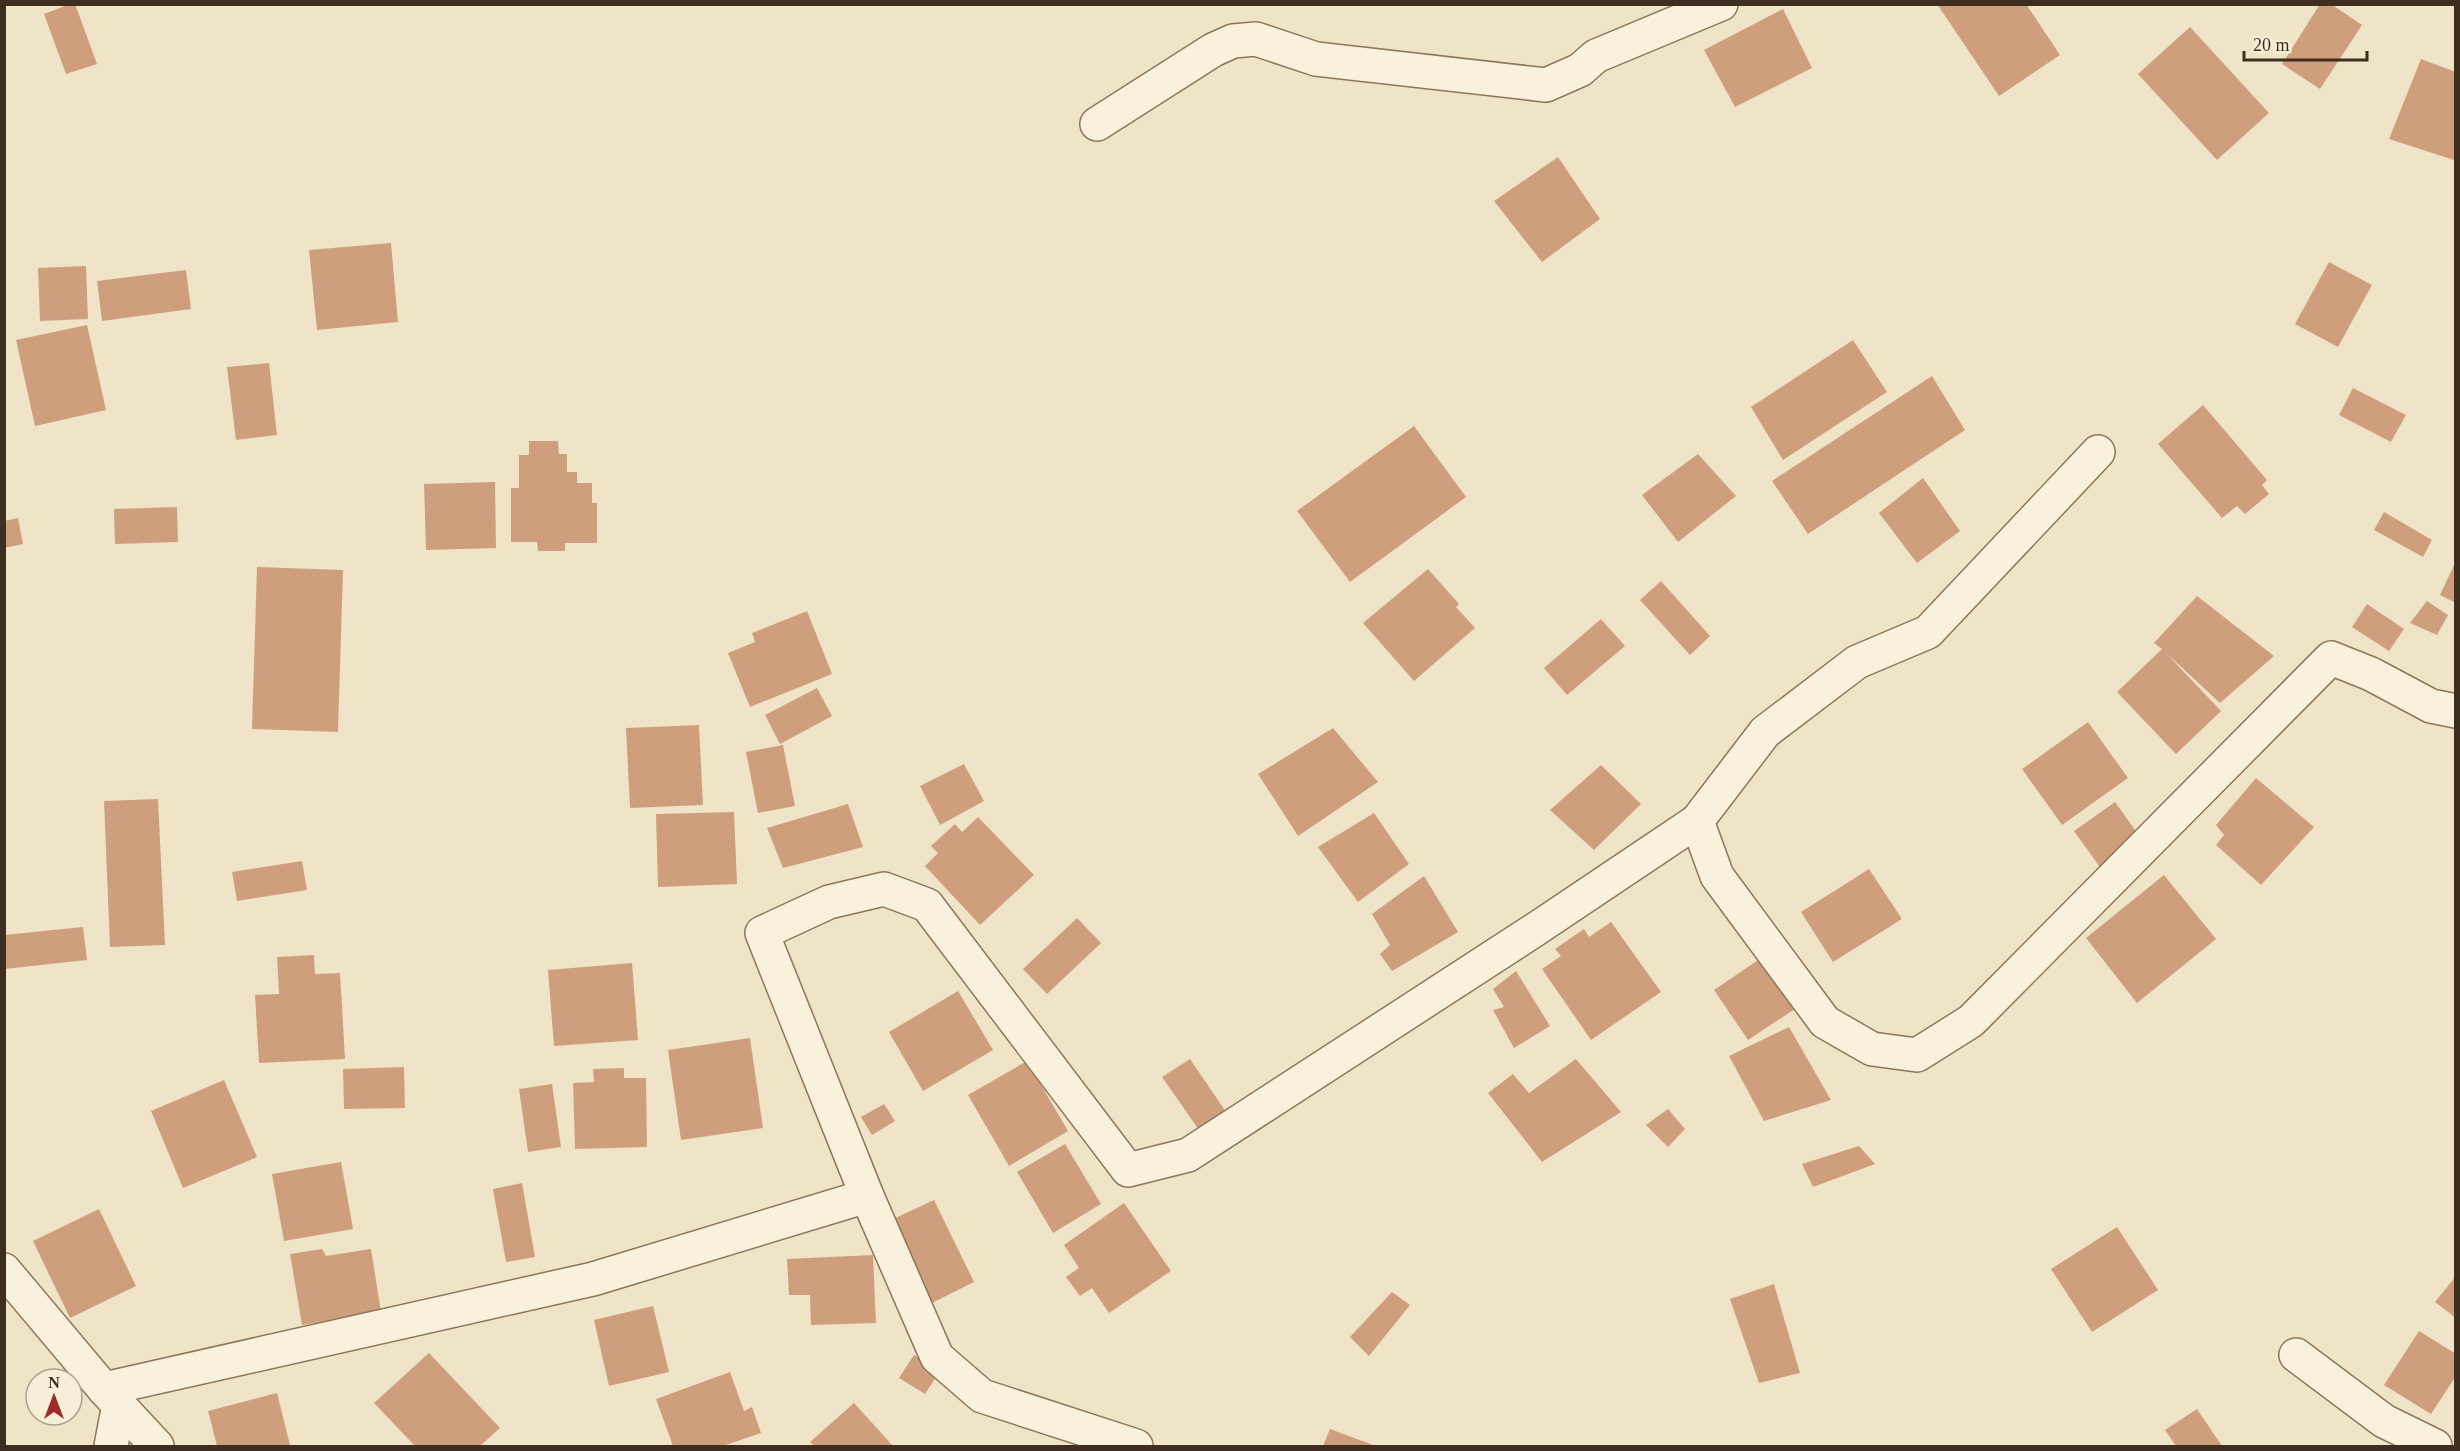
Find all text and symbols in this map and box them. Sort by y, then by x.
scale bar [2244,24,2367,62]
text: 20 m [2253,35,2290,55]
north arrow [24,1367,84,1427]
text: N [48,1374,60,1391]

